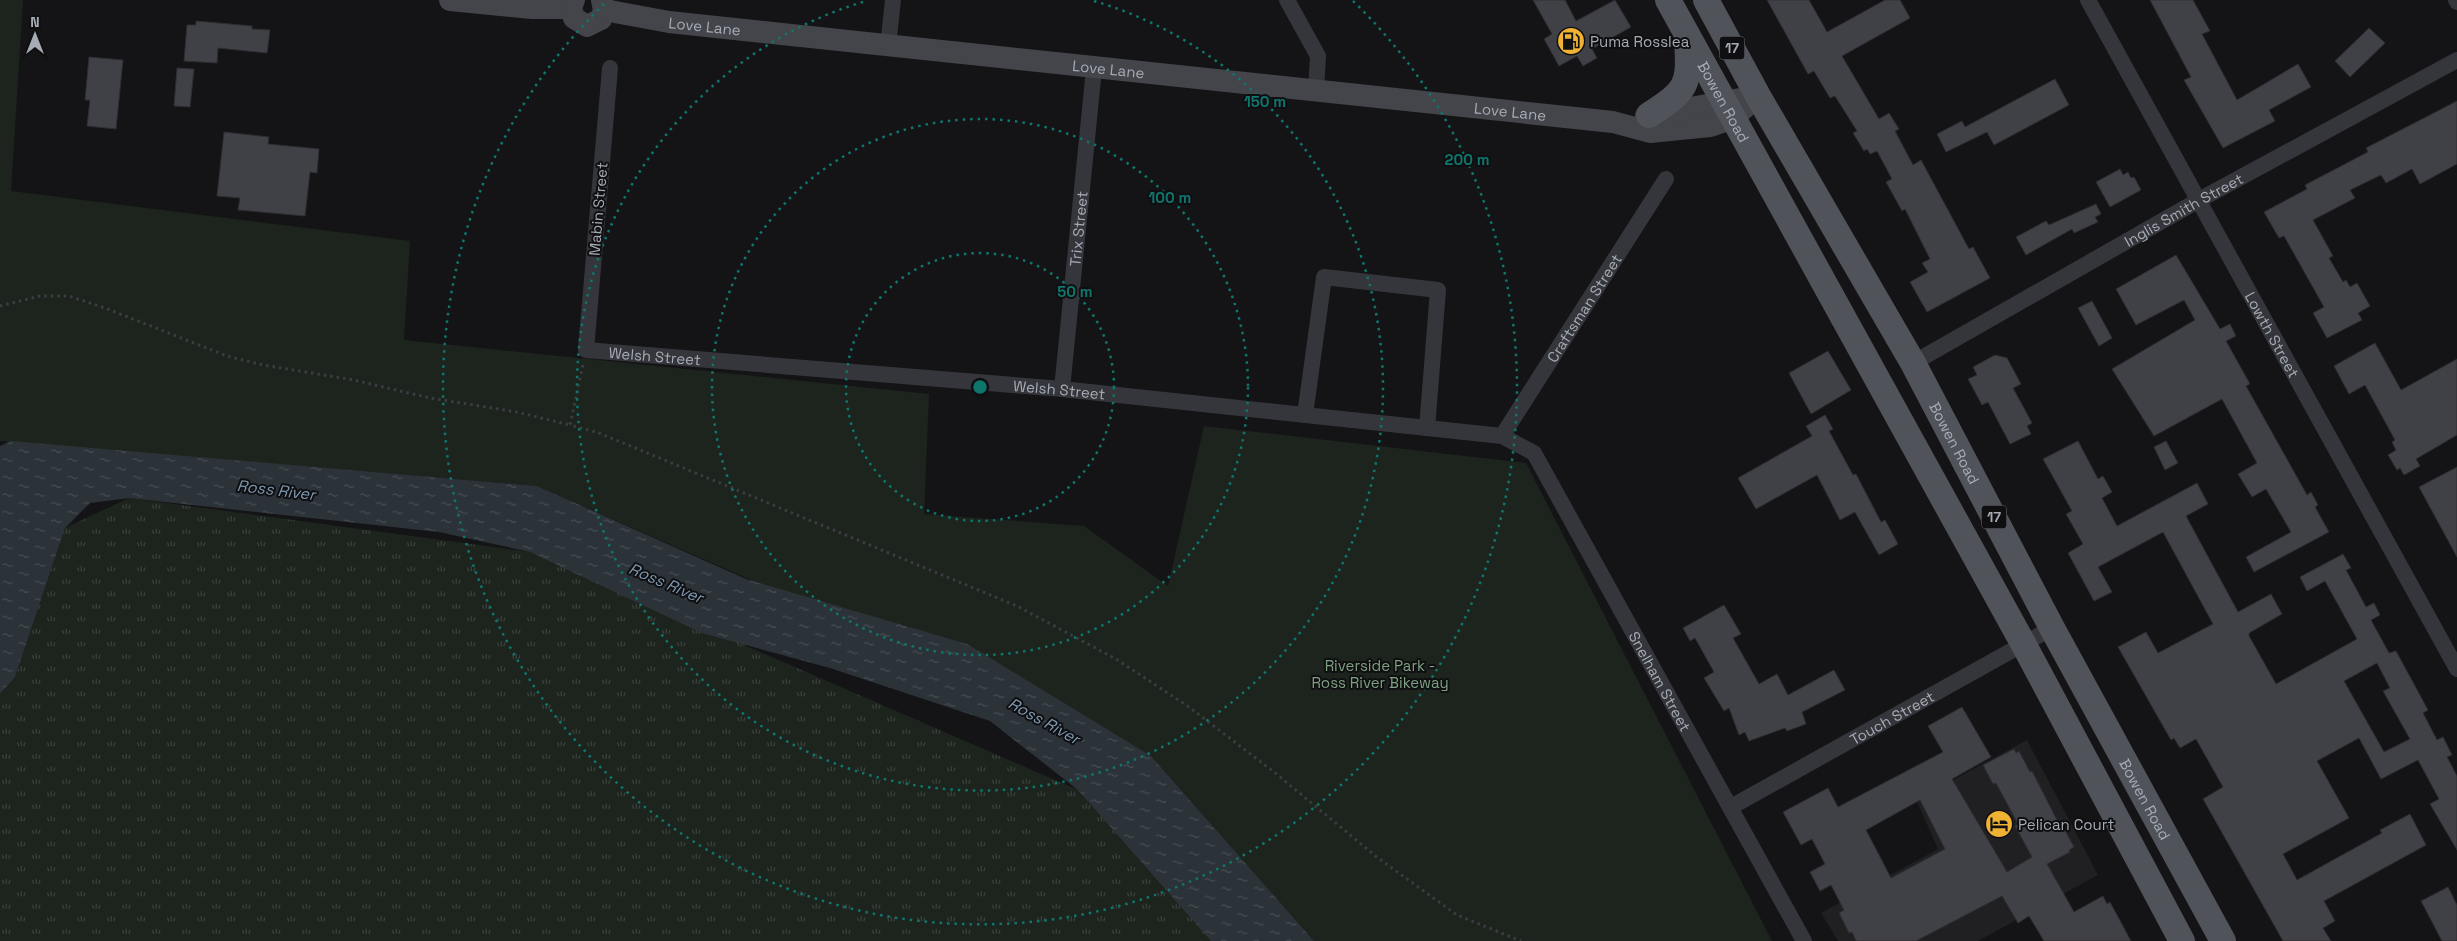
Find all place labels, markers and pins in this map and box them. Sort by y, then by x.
fuel station icon: Puma Rosslea [1556,26,1586,56]
place label: Puma Rosslea [1590,32,1690,51]
centre of rings [971,378,989,396]
hotel icon: Pelican Court [1984,809,2014,839]
place label: Pelican Court [2018,815,2114,834]

